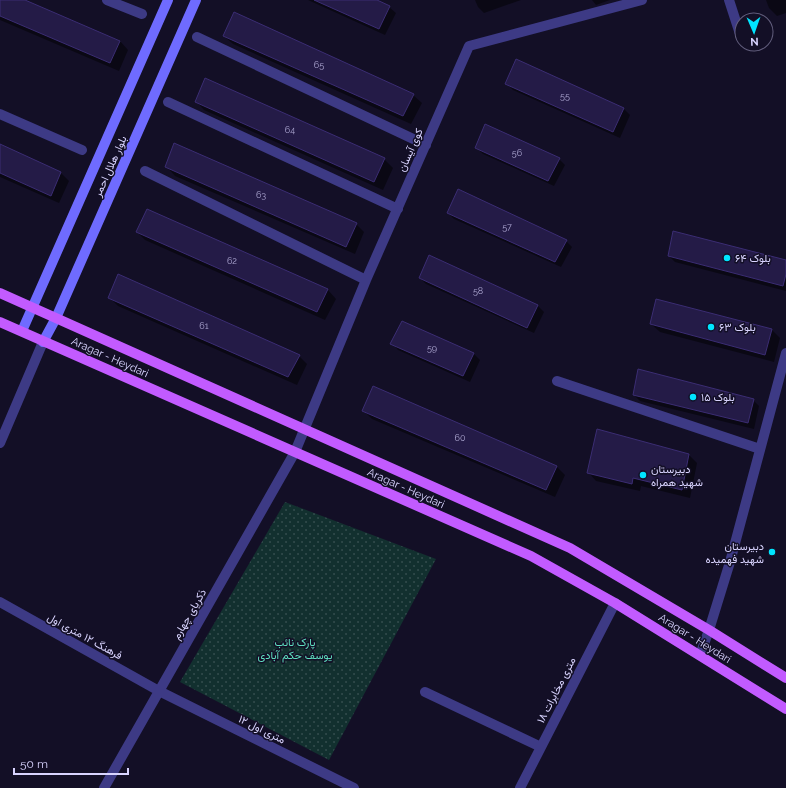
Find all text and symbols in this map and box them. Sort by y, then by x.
north arrow [734,12,774,52]
text: N [750,35,759,48]
house number: 65 [314,60,324,70]
house number: 55 [560,91,570,101]
house number: 64 [285,125,295,135]
street label: کوی آیسان [395,126,426,174]
street label: بلوار هلال احمر [91,134,130,200]
house number: 56 [512,148,523,158]
house number: 63 [256,190,266,200]
house number: 57 [502,222,512,232]
place label: بلوک ۶۴ [735,252,771,265]
marker: بلوک ۶۴ [722,253,732,263]
house number: 62 [227,256,237,266]
house number: 58 [473,286,483,296]
house number: 61 [199,321,209,331]
place label: بلوک ۶۳ [719,321,756,334]
marker: بلوک ۶۳ [706,322,716,332]
street label: Aragar - Heydari [69,335,150,380]
house number: 59 [427,343,437,353]
place label: بلوک ۱۵ [701,391,735,404]
marker: بلوک ۱۵ [688,392,698,402]
house number: 60 [455,433,466,443]
place label: دبیرستان شهید همراه [651,463,703,489]
street label: Aragar - Heydari [365,466,446,511]
marker: دبیرستان شهید همراه [638,470,648,480]
place label: دبیرستان شهید فهمیده [705,540,764,566]
marker: دبیرستان شهید فهمیده [767,547,777,557]
street label: ذکریای چهارم [170,587,210,642]
street label: فرهنگ ۱۲ متری اول [45,610,125,662]
street label: Aragar - Heydari [656,611,733,666]
park label: پارک نائب یوسف حکم آبادی [257,636,333,663]
street label: ۱۸ متری مخابرات [534,655,579,725]
street label: ۱۲ متری اول [236,712,288,746]
scale bar [14,750,128,776]
text: 50 m [20,757,48,771]

